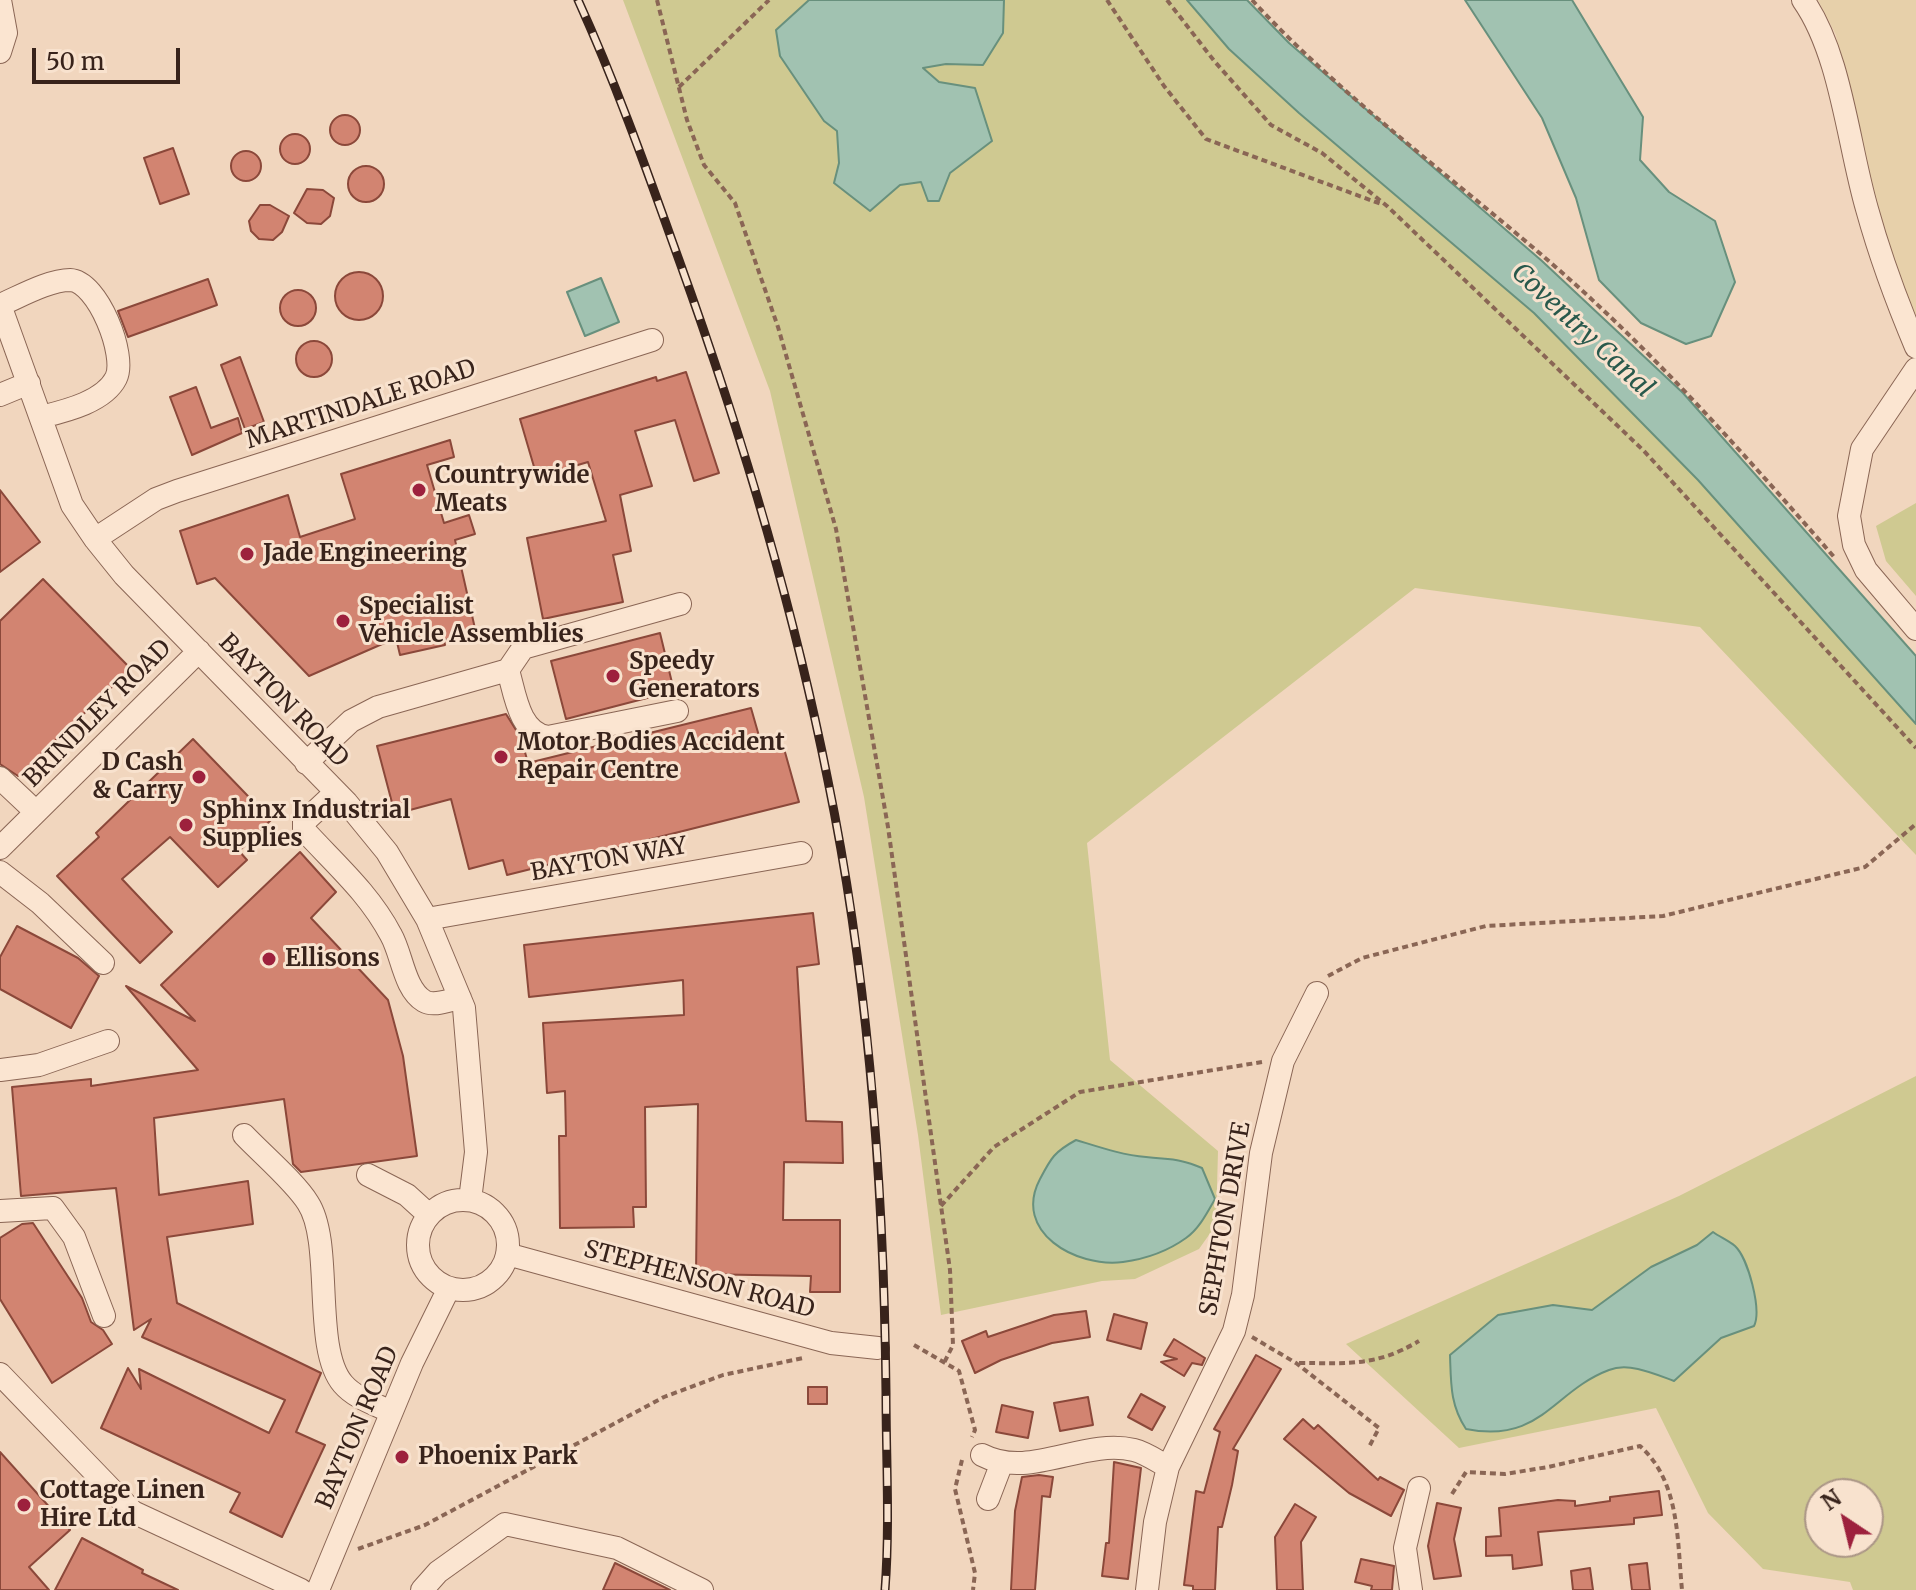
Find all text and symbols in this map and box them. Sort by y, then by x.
scale bar [36,32,184,82]
text: 50 m [46,46,105,77]
water label: Coventry Canal [1504,257,1660,405]
street label: MARTINDALE ROAD [242,354,480,456]
place label: Countrywide Meats [435,462,589,518]
marker: Countrywide Meats [410,481,428,499]
place label: Jade Engineering [263,540,467,568]
marker: Jade Engineering [238,545,256,563]
place label: Specialist Vehicle Assemblies [359,593,584,649]
marker: Specialist Vehicle Assemblies [334,612,352,630]
street label: BAYTON ROAD [212,629,354,773]
street label: BRINDLEY ROAD [18,634,178,794]
place label: Speedy Generators [629,648,760,704]
marker: Speedy Generators [604,667,622,685]
place label: Motor Bodies Accident Repair Centre [517,729,785,785]
marker: Motor Bodies Accident Repair Centre [492,748,510,766]
place label: D Cash & Carry [93,749,183,805]
marker: D Cash & Carry [190,768,208,786]
place label: Sphinx Industrial Supplies [202,797,410,853]
marker: Sphinx Industrial Supplies [177,816,195,834]
street label: BAYTON WAY [529,832,689,888]
place label: Ellisons [285,945,380,973]
marker: Ellisons [260,950,278,968]
street label: SEPHTON DRIVE [1195,1120,1257,1318]
street label: STEPHENSON ROAD [581,1235,817,1325]
street label: BAYTON ROAD [311,1342,405,1514]
place label: Phoenix Park [418,1443,577,1471]
marker: Phoenix Park [393,1448,411,1466]
place label: Cottage Linen Hire Ltd [40,1477,205,1533]
north arrow [1804,1478,1884,1558]
text: N [1816,1484,1847,1516]
marker: Cottage Linen Hire Ltd [15,1496,33,1514]

